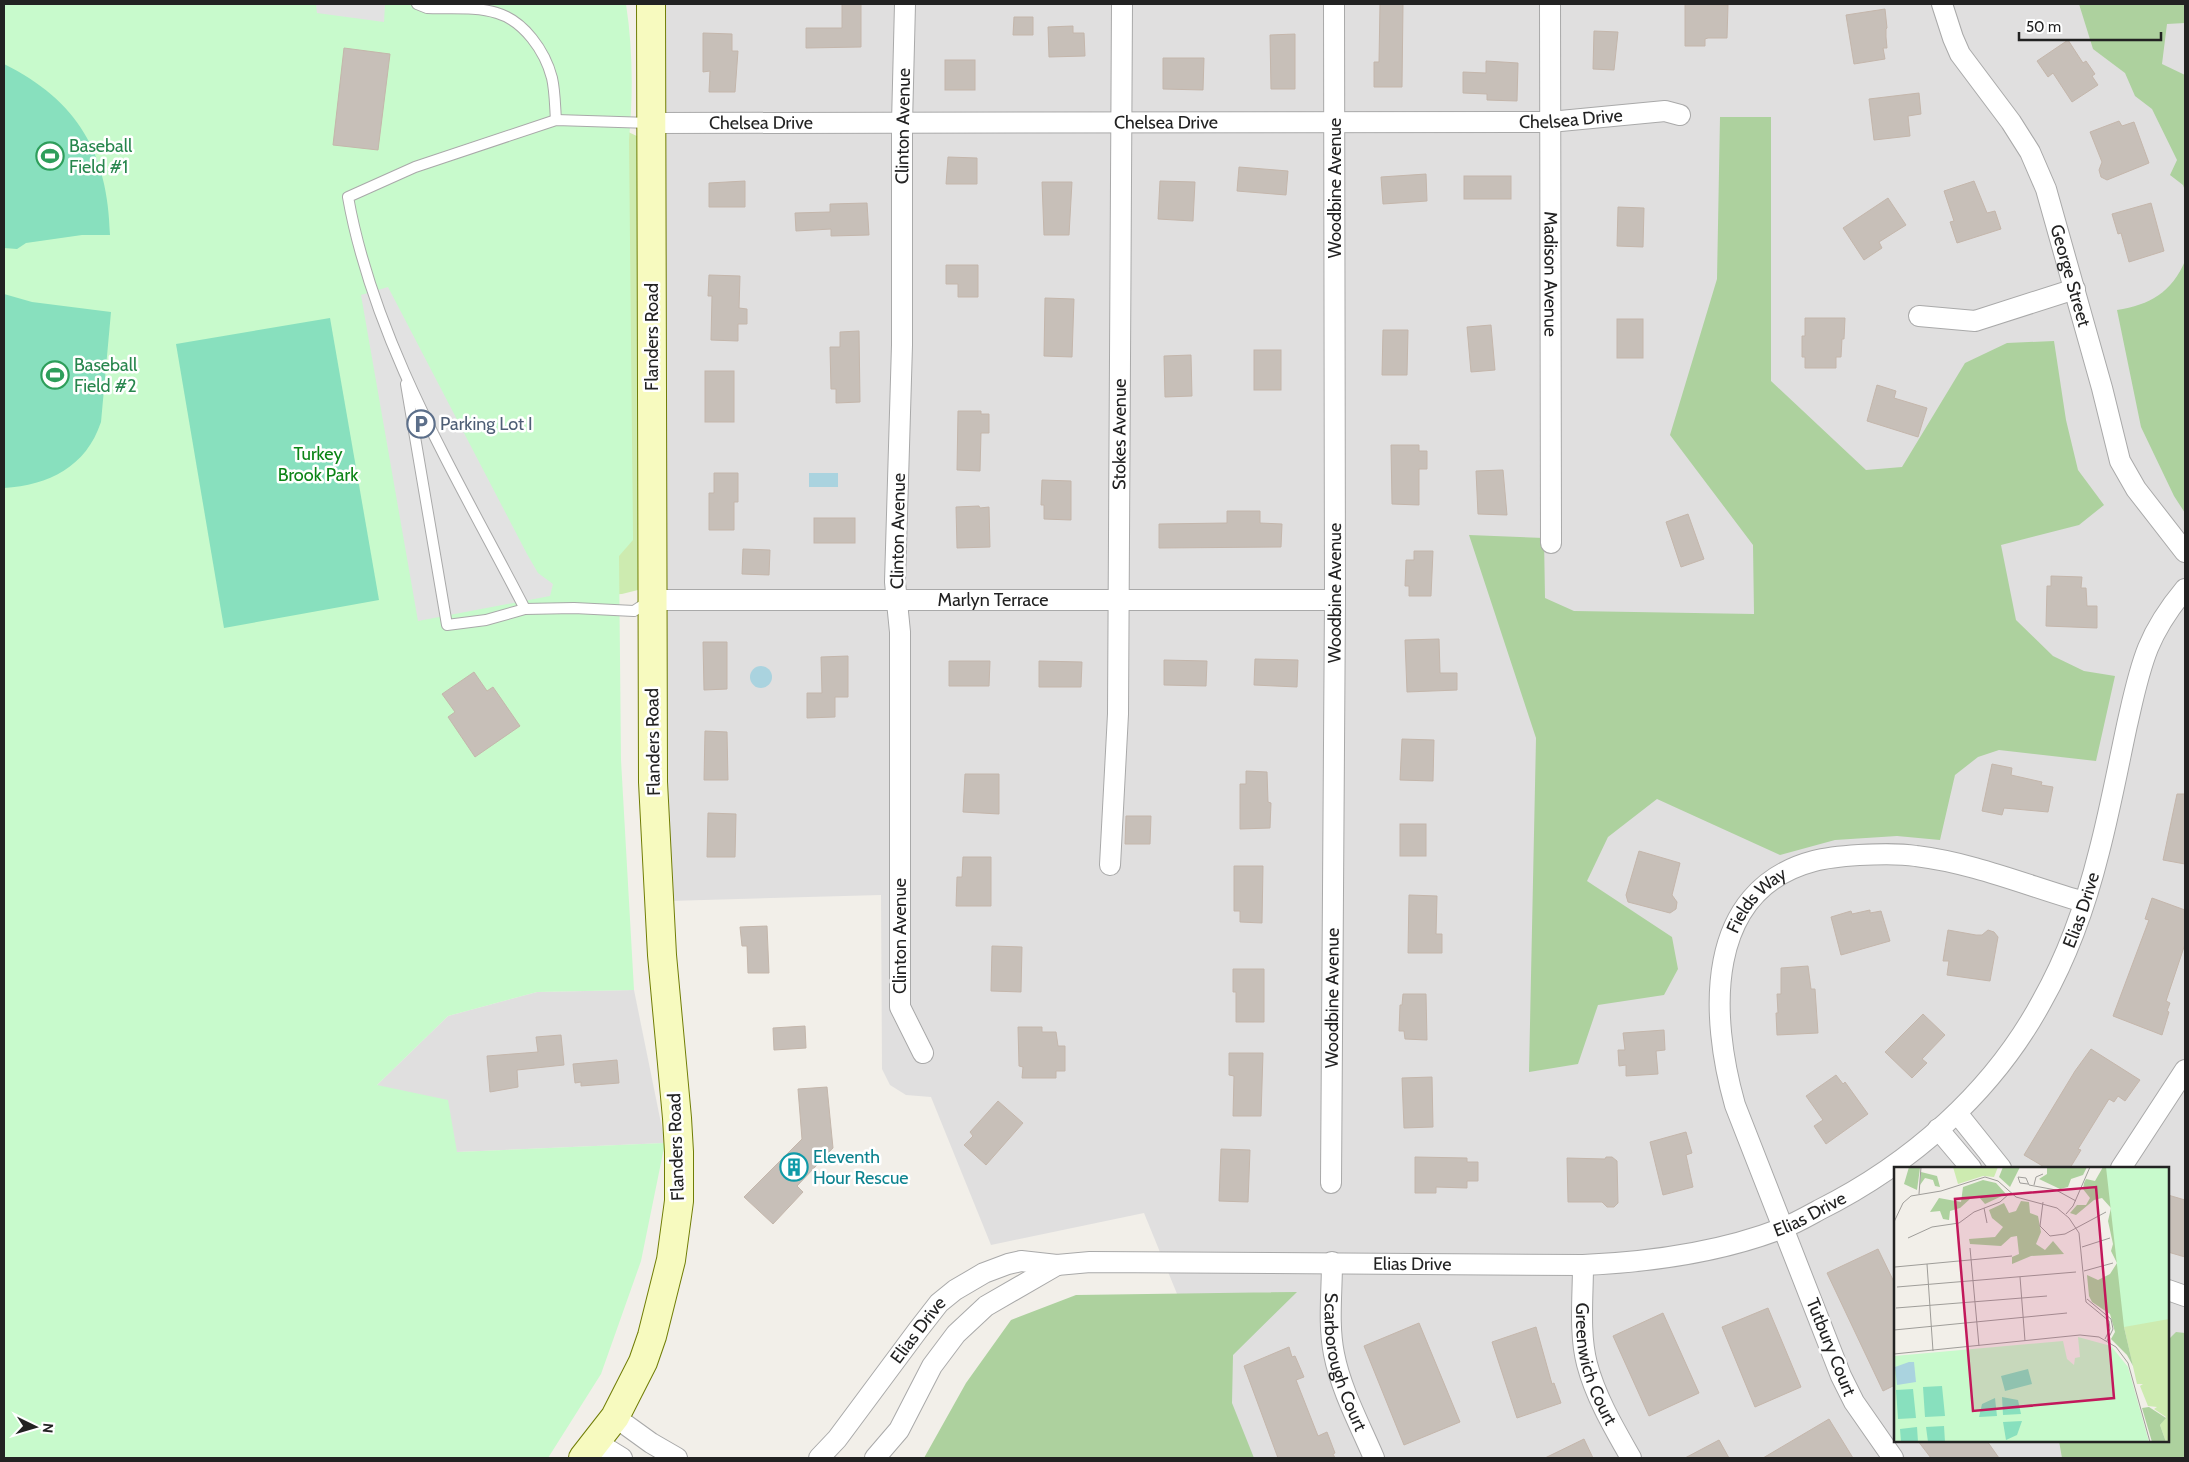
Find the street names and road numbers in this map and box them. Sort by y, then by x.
street label: Clinton Avenue [891,68,915,184]
street label: Chelsea Drive [1519,104,1624,133]
street label: Chelsea Drive [1114,111,1218,133]
street label: Chelsea Drive [709,112,813,134]
street label: Woodbine Avenue [1324,118,1346,258]
street label: Madison Avenue [1539,211,1562,337]
street label: George Street [2046,222,2095,329]
street label: Flanders Road [641,283,663,391]
street label: Stokes Avenue [1108,378,1131,490]
street label: Clinton Avenue [886,473,910,589]
street label: Woodbine Avenue [1324,523,1346,663]
street label: Marlyn Terrace [938,589,1048,611]
street label: Flanders Road [641,688,665,796]
street label: Fields Way [1722,863,1790,936]
street label: Elias Drive [2058,870,2104,951]
street label: Clinton Avenue [889,878,911,994]
street label: Woodbine Avenue [1321,928,1344,1068]
street label: Flanders Road [663,1093,689,1201]
street label: Elias Drive [1770,1187,1850,1242]
street label: Elias Drive [1373,1253,1452,1275]
street label: Elias Drive [886,1291,950,1368]
street label: Scarborough Court [1320,1292,1372,1435]
street label: Tutbury Court [1801,1295,1861,1399]
street label: Greenwich Court [1571,1302,1622,1429]

